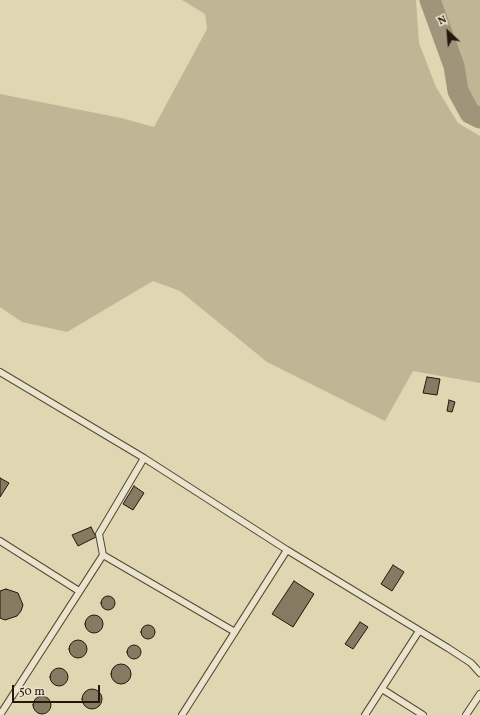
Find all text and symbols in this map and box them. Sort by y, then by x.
north arrow [428,12,468,52]
text: N [436,12,449,29]
scale bar [14,677,102,703]
text: 50 m [19,684,45,700]

